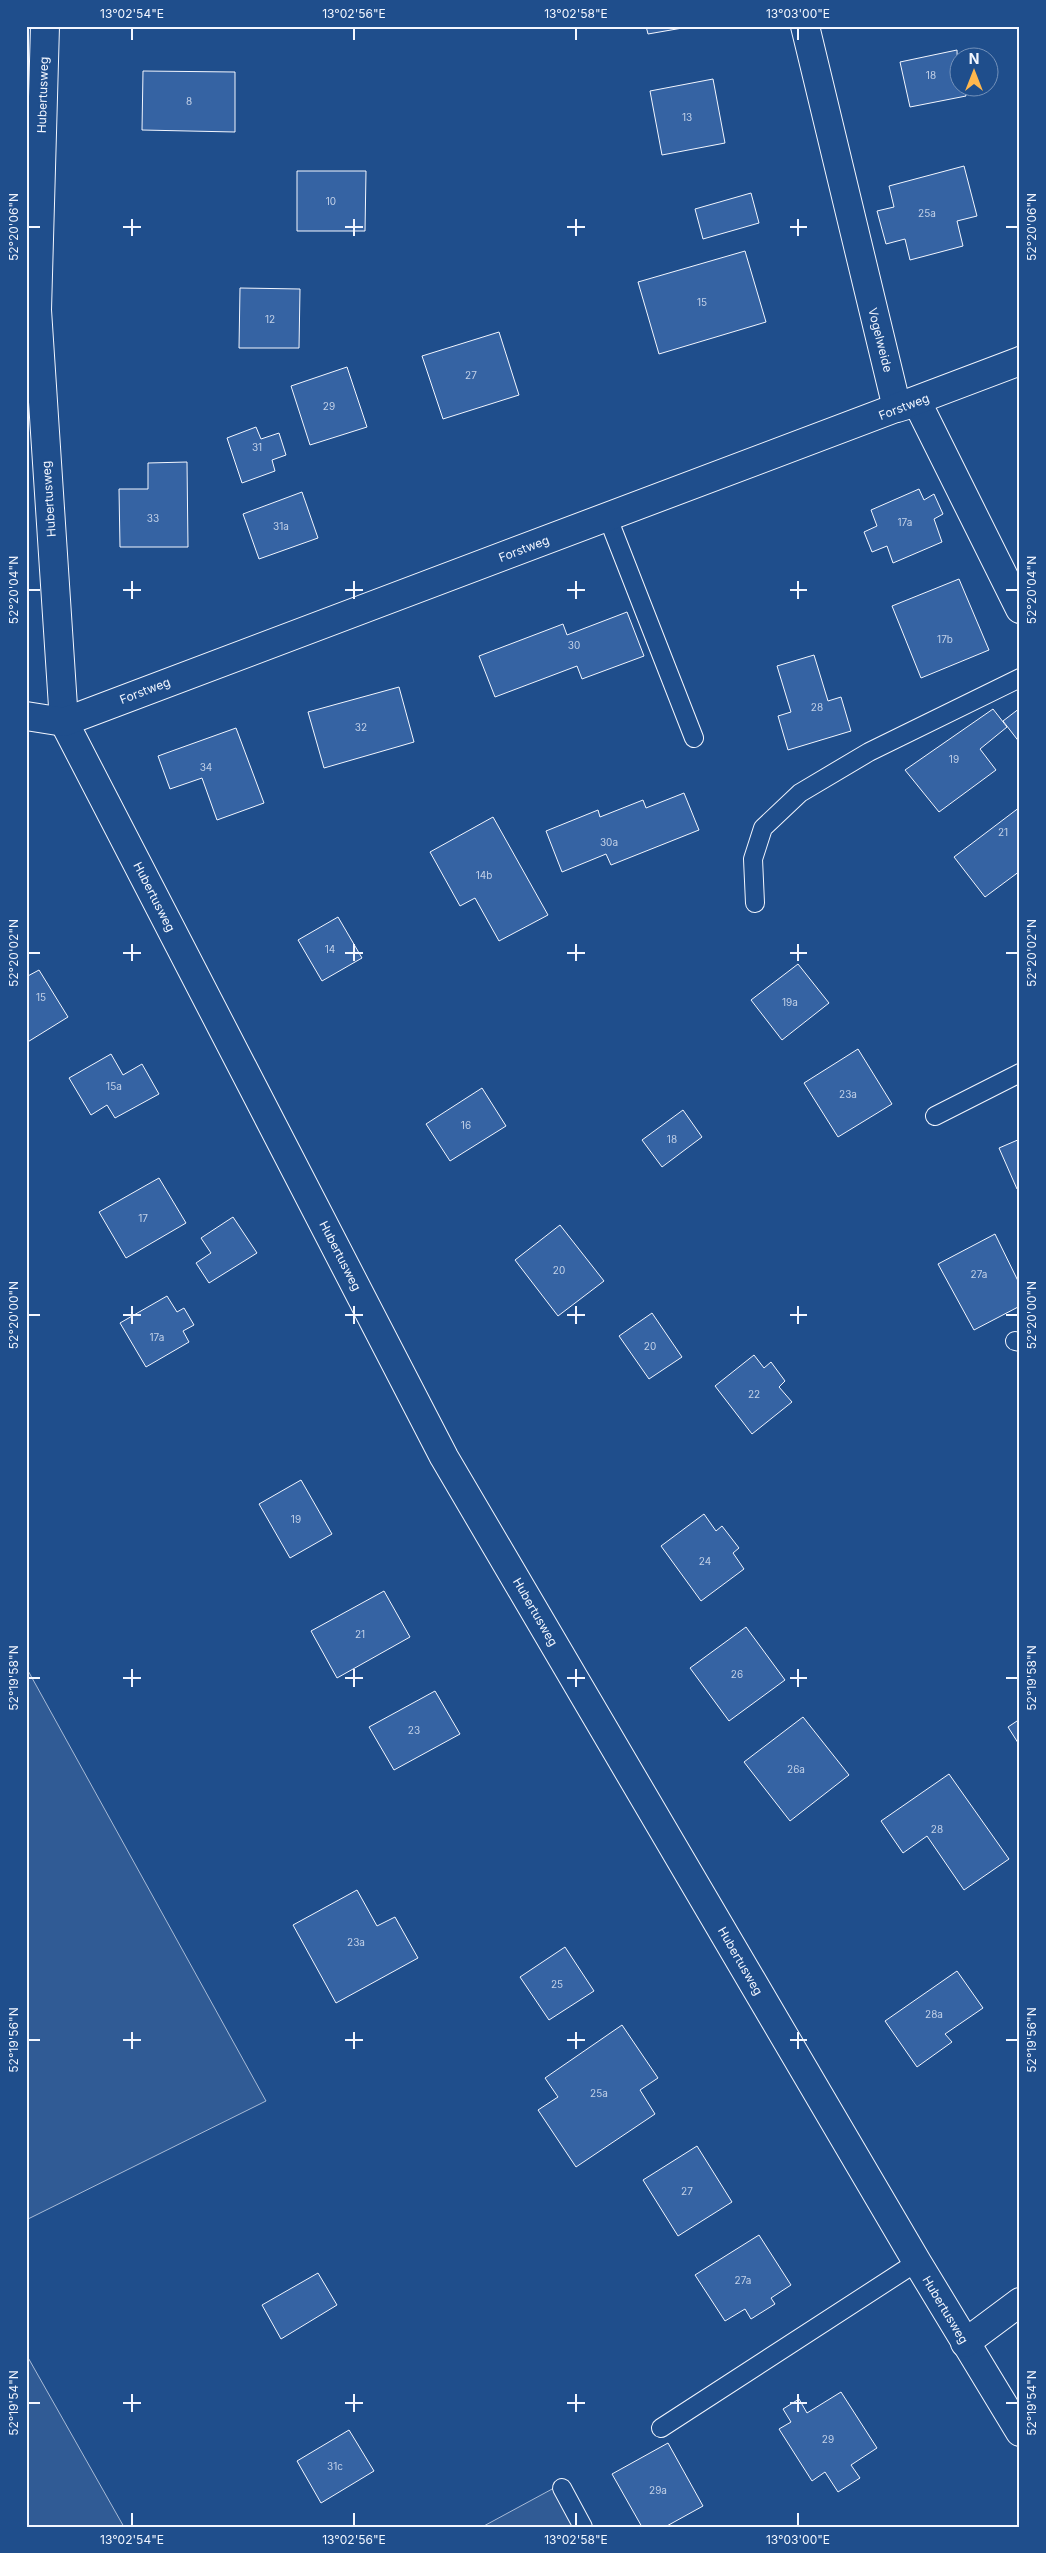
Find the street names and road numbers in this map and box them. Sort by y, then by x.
street label: Hubertusweg [34,57,51,133]
street label: Vogelweide [865,306,896,374]
street label: Forstweg [877,390,931,423]
street label: Hubertusweg [38,460,59,538]
street label: Forstweg [497,532,551,565]
street label: Forstweg [118,674,172,707]
street label: Hubertusweg [130,859,178,934]
street label: Hubertusweg [316,1218,364,1293]
street label: Hubertusweg [510,1575,561,1649]
street label: Hubertusweg [715,1924,766,1998]
street label: Hubertusweg [919,2273,972,2346]

